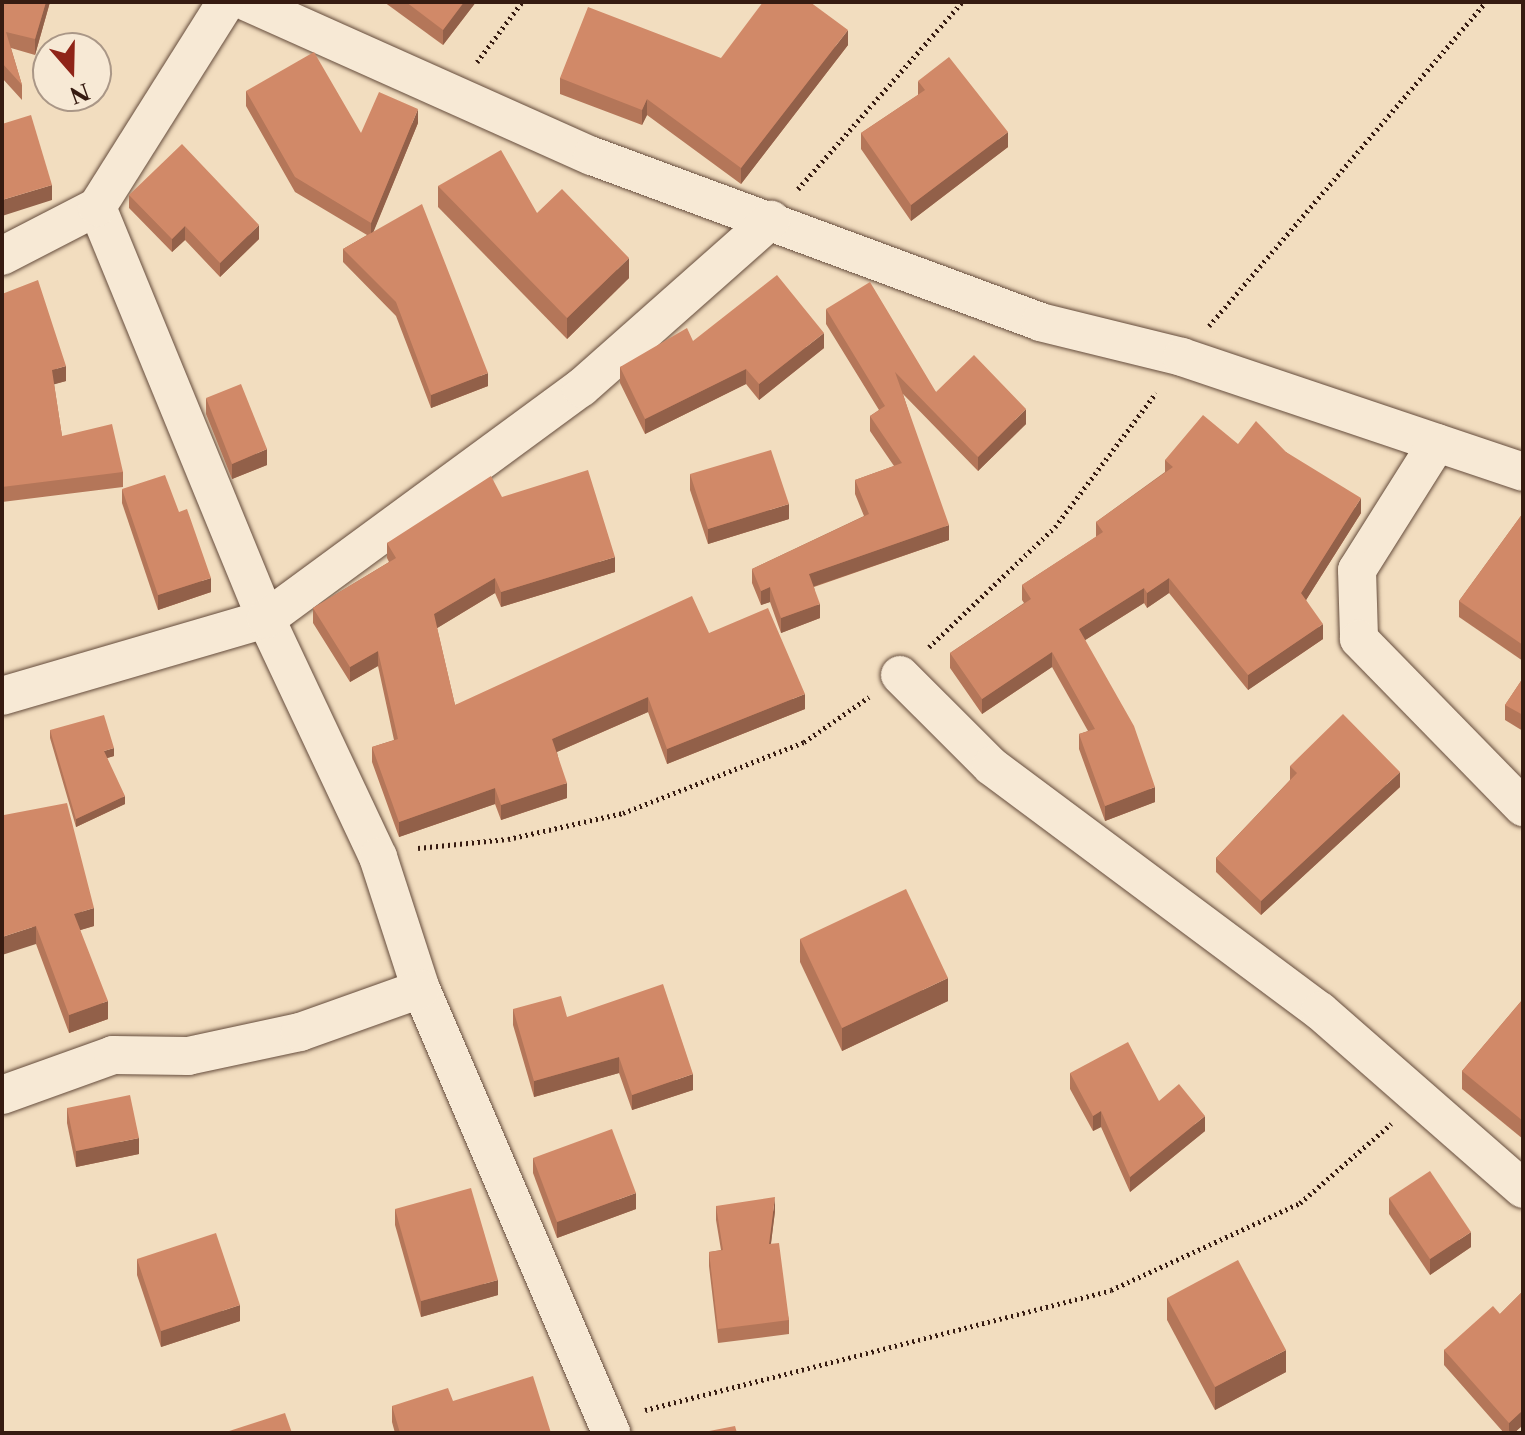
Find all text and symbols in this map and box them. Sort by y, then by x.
north arrow [32,32,112,112]
text: N [66,77,93,109]

